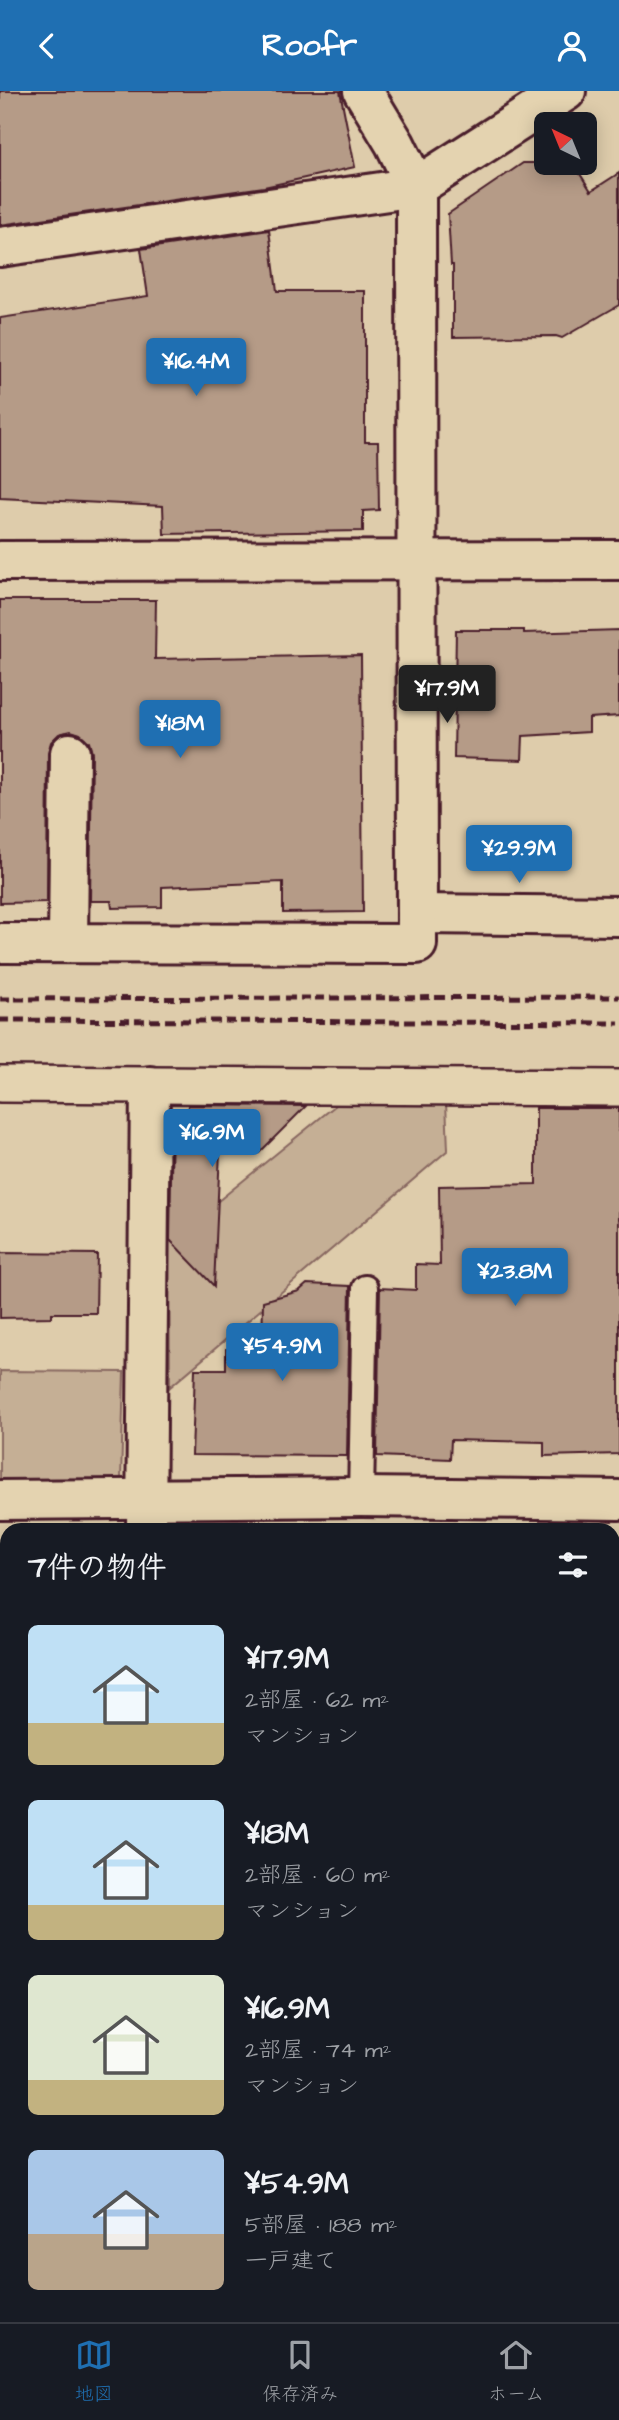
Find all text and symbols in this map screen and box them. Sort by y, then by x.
text: Roofr [262,23,357,68]
icon: back [28,27,66,65]
icon: person [553,27,591,65]
north arrow [534,112,597,175]
map controls [534,112,597,175]
pin: ¥16.4M [139,338,253,398]
text: ¥16.4M [162,345,230,377]
pin: ¥17.9M [390,665,504,725]
text: ¥17.9M [415,672,479,704]
pin: ¥18M [139,701,221,760]
text: ¥18M [155,707,205,739]
pin: ¥29.9M [462,825,576,885]
text: ¥29.9M [482,832,556,864]
pin: ¥16.9M [155,1109,269,1169]
text: ¥16.9M [179,1116,245,1148]
pin: ¥23.8M [458,1249,572,1308]
text: ¥23.8M [478,1255,552,1287]
pin: ¥54.9M [225,1323,339,1383]
text: ¥54.9M [242,1330,322,1362]
icon: filters [554,1546,592,1584]
text: 7件の物件 [28,1547,166,1589]
text: ¥17.9M [245,1638,329,1680]
icon: home [84,1653,168,1737]
text: 2部屋 · 62 m² [245,1684,389,1716]
text: マンション [245,1720,359,1752]
text: ¥18M [245,1813,309,1855]
icon: home [84,1828,168,1912]
text: 2部屋 · 60 m² [245,1859,390,1891]
text: マンション [245,1895,359,1927]
text: ¥16.9M [245,1988,330,2030]
icon: home [84,2003,168,2087]
text: 2部屋 · 74 m² [245,2034,391,2066]
text: マンション [245,2070,359,2102]
text: ¥54.9M [245,2163,349,2205]
icon: home [84,2178,168,2262]
text: 5部屋 · 188 m² [245,2209,397,2241]
text: 一戸建て [245,2245,337,2277]
tab: 地図 [75,2336,113,2408]
tab: 保存済み [262,2336,338,2408]
tab: ホーム [488,2336,544,2408]

